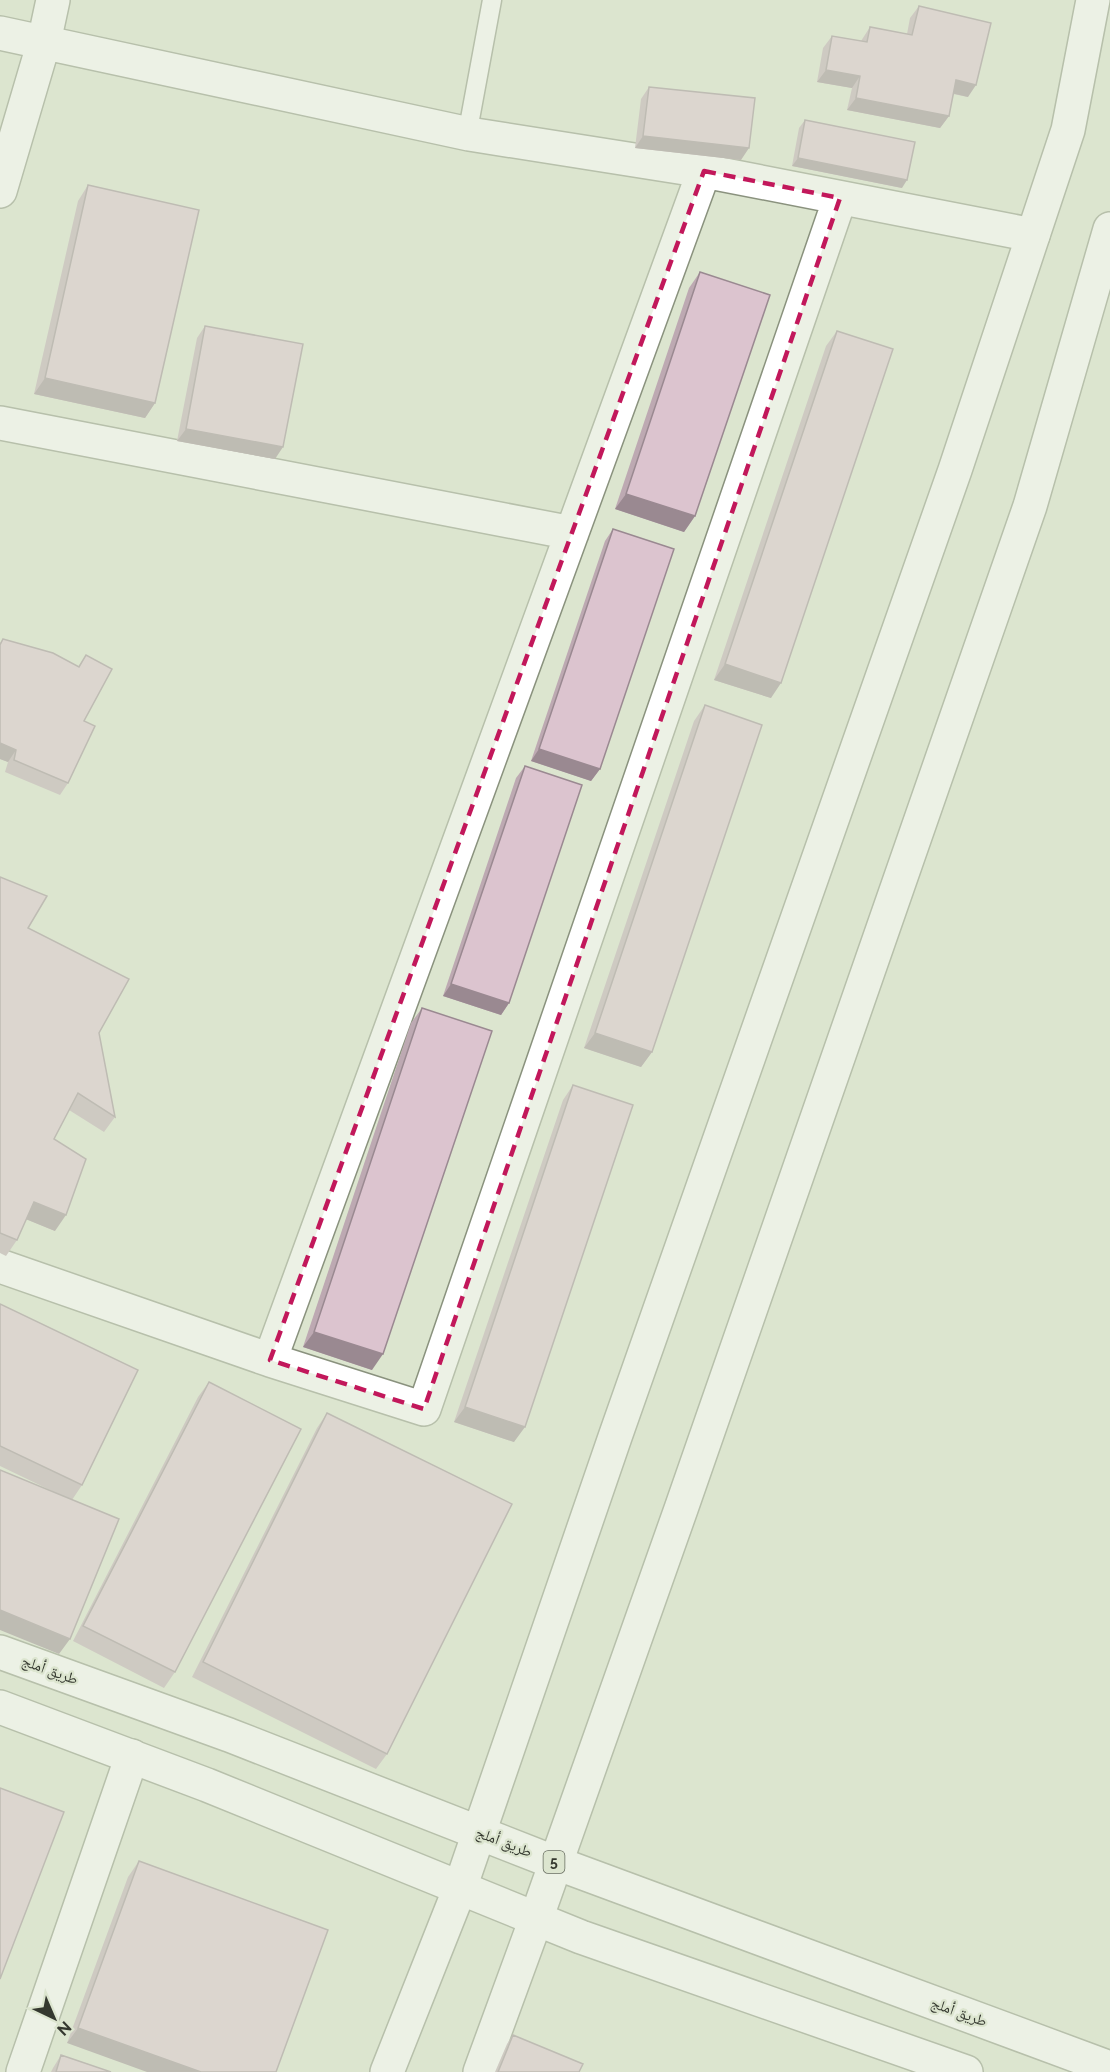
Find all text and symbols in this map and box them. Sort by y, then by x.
street label: طريق أملج [19,1652,81,1689]
street label: طريق أملج [473,1823,535,1862]
road number: 5 [544,1851,564,1873]
north arrow [24,1988,84,2048]
street label: طريق أملج [928,1994,990,2031]
text: N [53,2017,75,2040]

